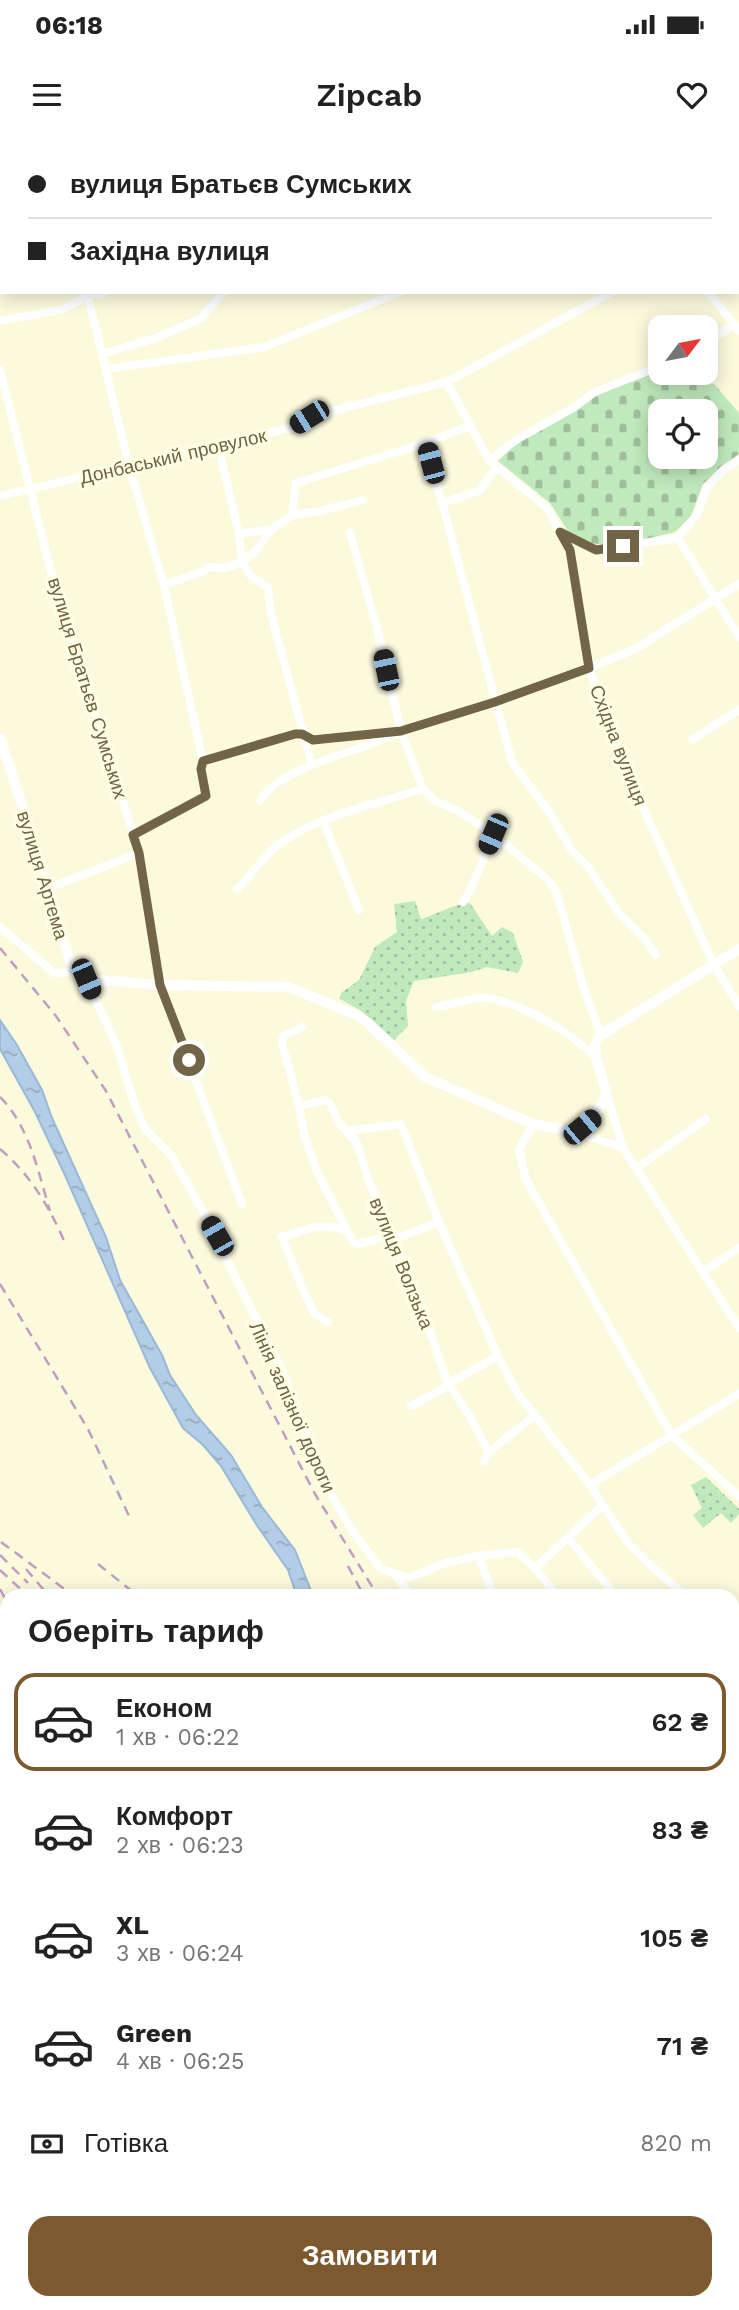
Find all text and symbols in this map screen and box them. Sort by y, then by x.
text: 06:18 [35,10,103,40]
icon: menu [28,76,66,114]
text: Zipcab [317,76,422,114]
icon: heart [673,76,711,114]
text: вулиця Братьєв Сумських [70,169,412,199]
text: Західна вулиця [70,236,270,266]
north arrow [648,315,718,385]
map controls [648,315,718,469]
car [286,397,333,437]
button: locate [648,399,718,469]
street label: Донбаський провулок [78,424,269,489]
car [416,440,447,486]
route end [607,530,639,562]
street label: вулиця Братьєв Сумських [43,575,132,802]
car [372,647,401,693]
street label: Східна вулиця [585,681,652,809]
street label: вулиця Артема [12,808,73,943]
car [476,811,511,857]
car [69,956,104,1002]
route start [173,1044,205,1076]
car [560,1105,605,1149]
street label: вулиця Волзька [365,1194,439,1333]
car [198,1213,237,1259]
street label: Лінія залізної дороги [244,1318,341,1496]
text: Оберіть тариф [28,1612,264,1650]
icon: car [32,1691,95,1754]
text: Економ [116,1693,212,1723]
text: 62 ₴ [651,1707,708,1737]
text: 1 хв · 06:22 [116,1724,239,1751]
icon: car [32,1799,95,1862]
text: Комфорт [116,1801,233,1831]
text: 83 ₴ [652,1815,708,1845]
text: 2 хв · 06:23 [116,1832,244,1859]
icon: car [32,1907,95,1970]
text: XL [116,1910,149,1940]
text: 105 ₴ [640,1923,708,1953]
text: 3 хв · 06:24 [116,1940,244,1967]
icon: car [32,2015,95,2078]
text: Green [116,2018,192,2048]
text: 71 ₴ [657,2031,708,2061]
text: 4 хв · 06:25 [116,2048,244,2075]
icon: cash [28,2125,66,2163]
text: Готівка [84,2128,168,2158]
text: 820 m [640,2130,712,2157]
button: Замовити [28,2216,712,2296]

